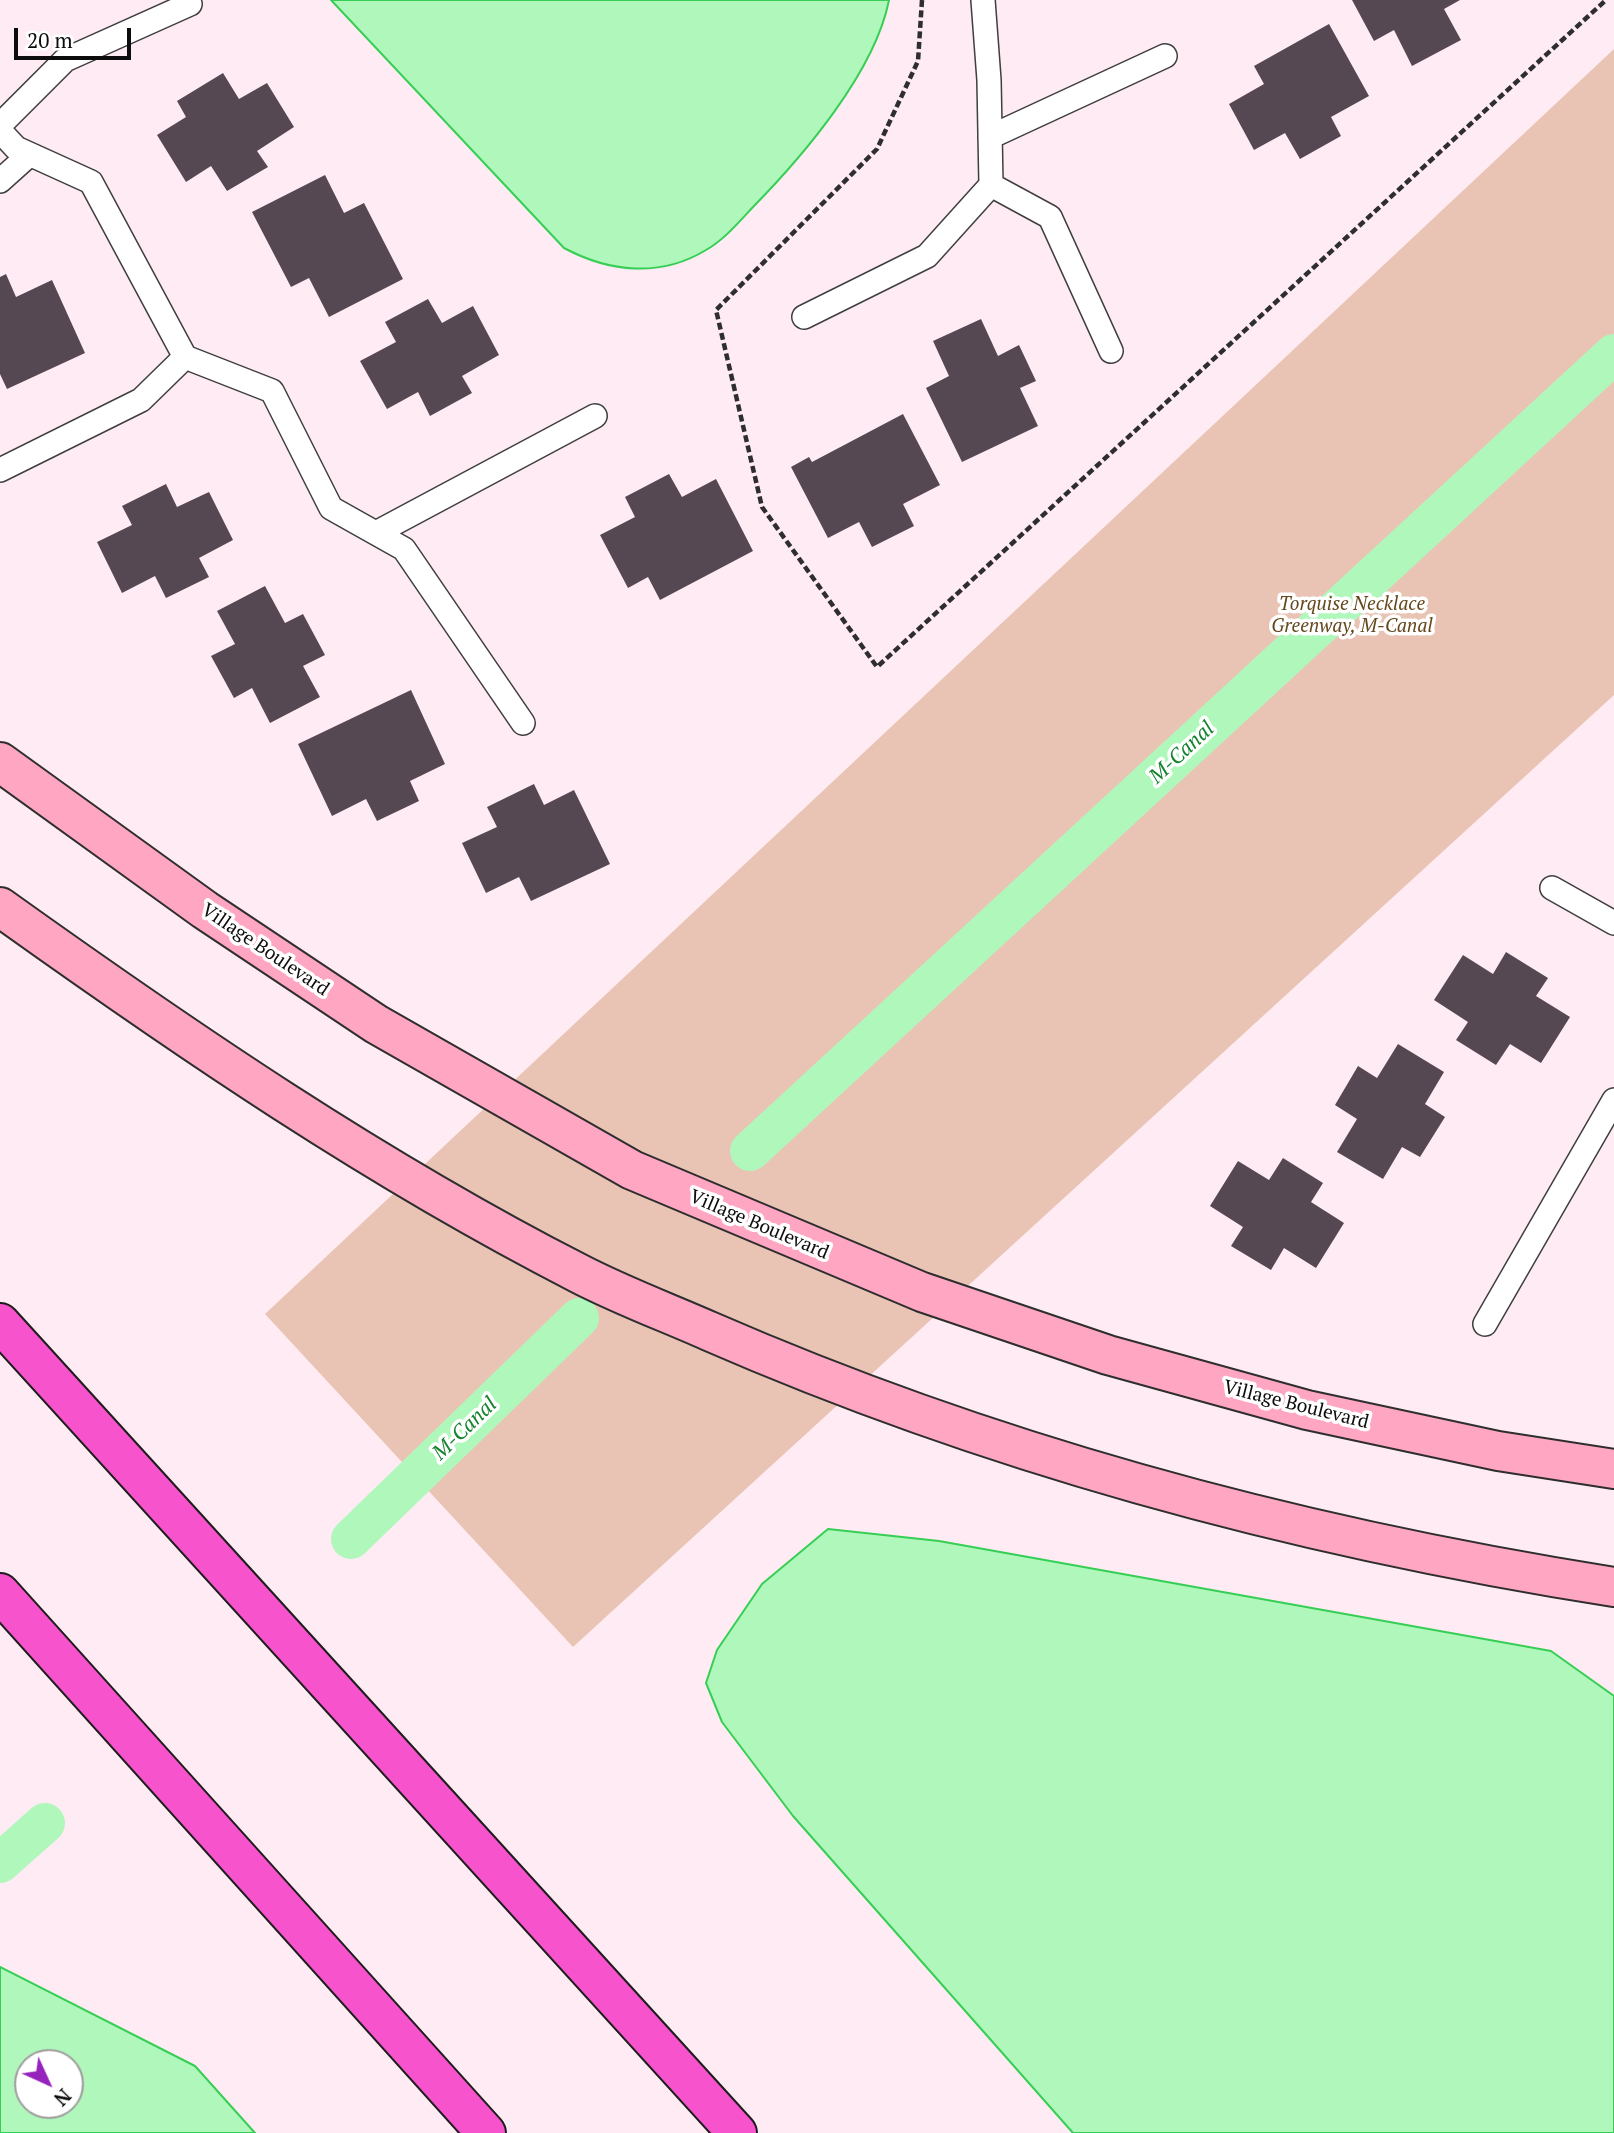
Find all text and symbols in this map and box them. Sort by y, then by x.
scale bar [18,14,135,58]
text: 20 m [27,26,73,54]
park label: Torquise Necklace Greenway, M-Canal [1271,594,1433,638]
water label: M-Canal [1144,717,1220,789]
street label: Village Boulevard [197,899,333,1001]
street label: Village Boulevard [686,1185,832,1265]
street label: Village Boulevard [1221,1376,1371,1434]
water label: M-Canal [428,1392,502,1466]
north arrow [14,2049,84,2119]
text: N [49,2084,77,2112]

